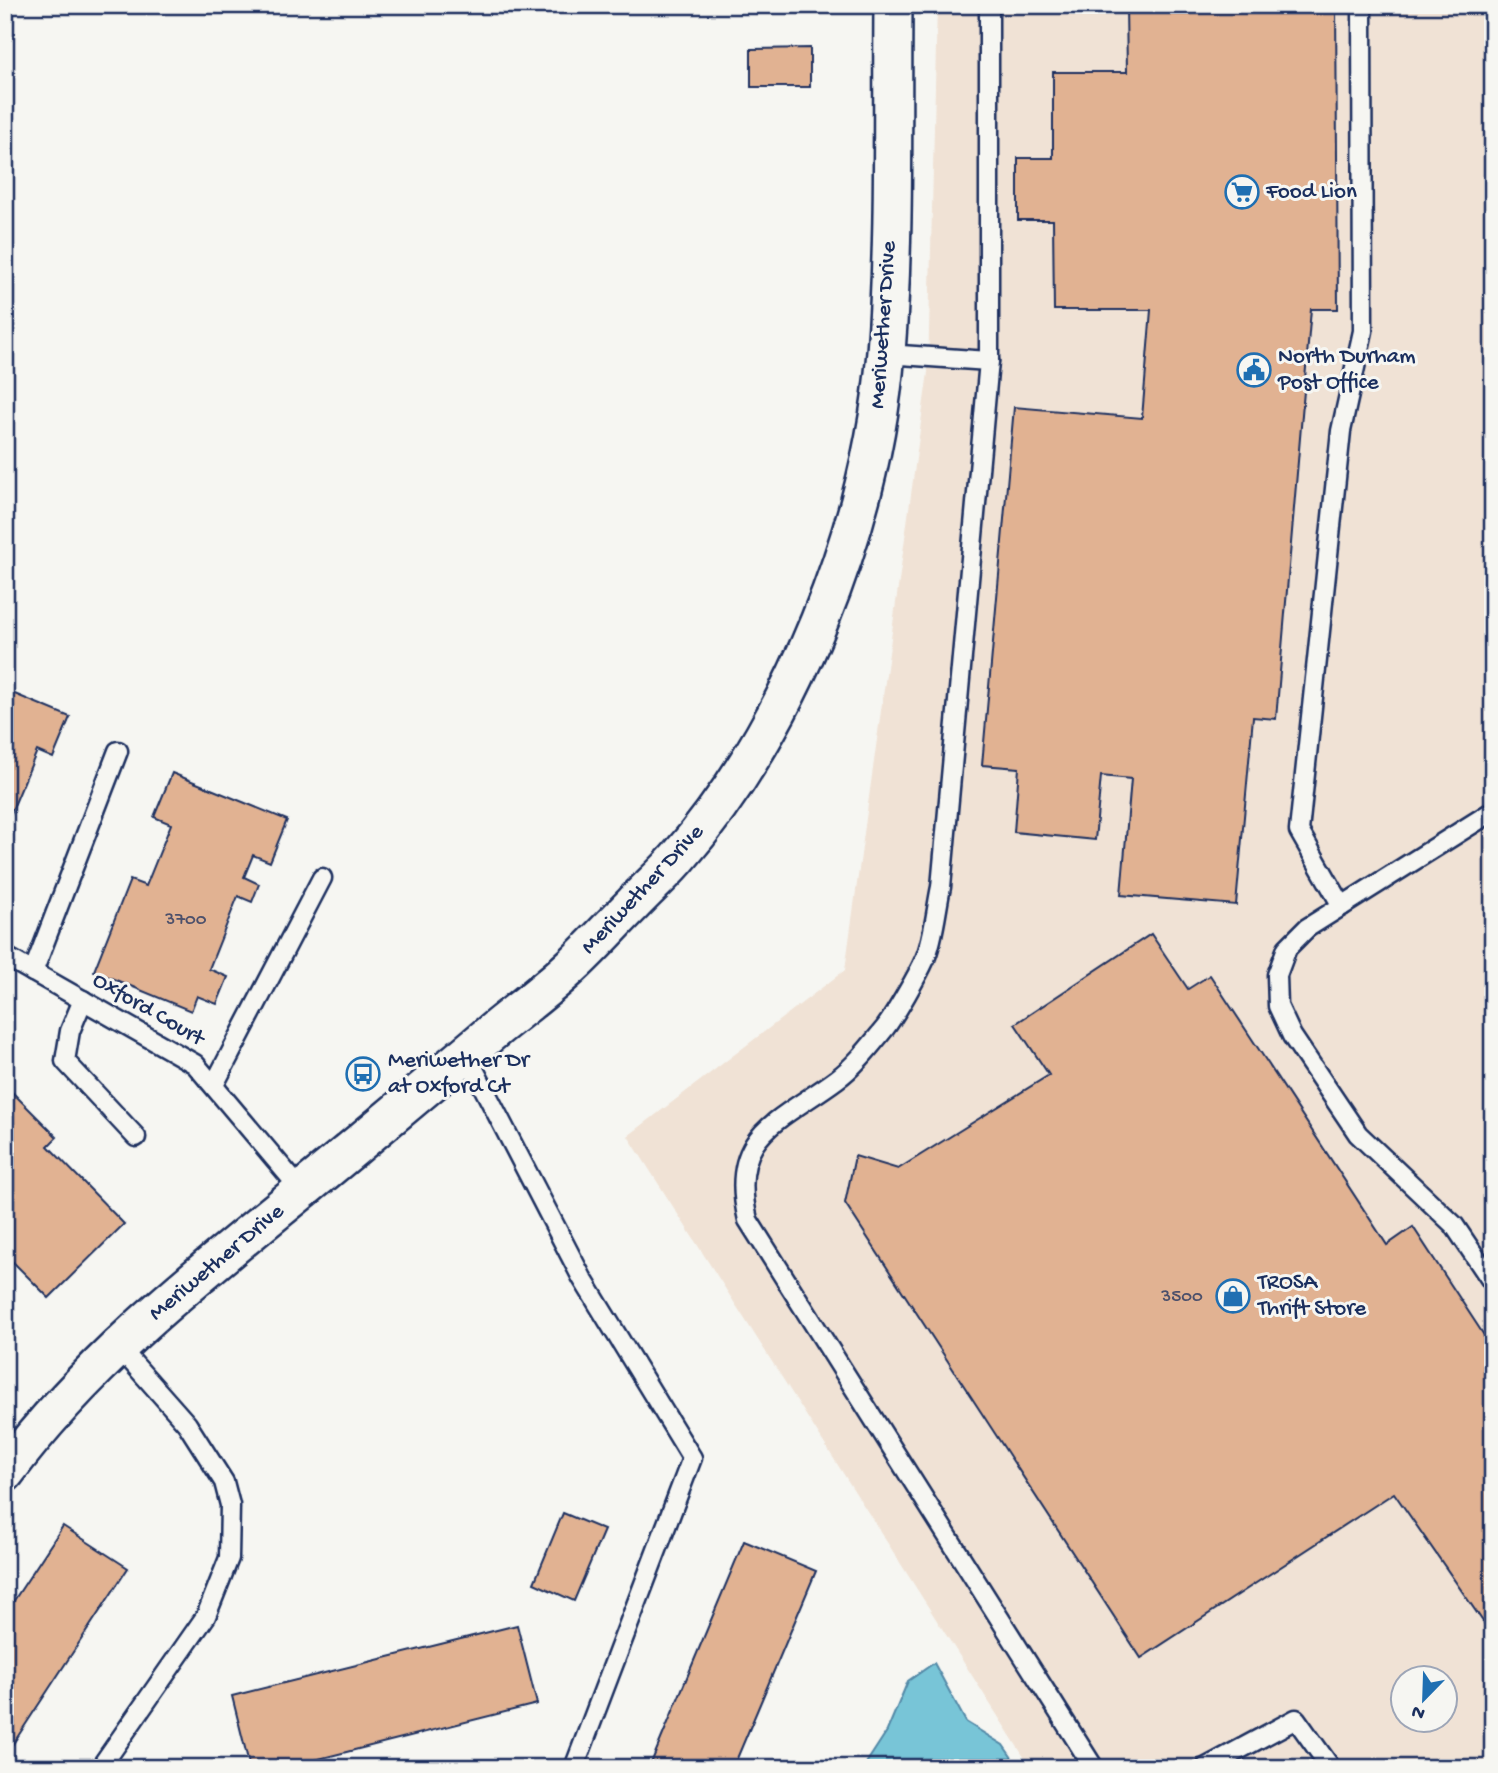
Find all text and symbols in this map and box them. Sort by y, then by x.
supermarket icon: Food Lion [1223,173,1261,211]
place label: Food Lion [1265,179,1357,206]
street label: Meriwether Drive [865,239,903,410]
place label: North Durham Post Office [1277,344,1416,397]
public building icon: North Durham Post Office [1235,351,1273,389]
street label: Meriwether Drive [576,819,711,961]
house number: 3700 [164,909,207,932]
street label: Oxford Court [87,967,210,1054]
place label: Meriwether Dr at Oxford Ct [388,1048,531,1101]
bus stop icon: Meriwether Dr at Oxford Ct [344,1055,382,1093]
street label: Meriwether Drive [144,1198,291,1327]
place label: TROSA Thrift Store [1256,1270,1367,1323]
shop icon: TROSA Thrift Store [1214,1277,1252,1315]
house number: 3500 [1160,1286,1203,1309]
north arrow [1390,1664,1460,1734]
text: N [1409,1698,1429,1724]

